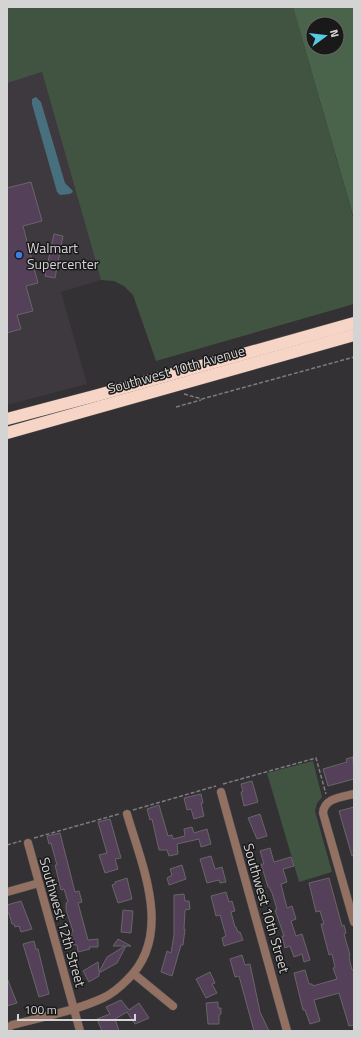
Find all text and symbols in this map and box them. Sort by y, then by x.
north arrow [305,16,345,56]
text: N [326,28,343,39]
place label: Walmart Supercenter [27,237,99,274]
marker: Walmart Supercenter [14,250,24,260]
street label: Southwest 10th Avenue [105,339,247,399]
street label: Southwest 10th Street [238,841,296,975]
street label: Southwest 12th Street [34,855,92,989]
scale bar [18,996,135,1022]
text: 100 m [24,1000,57,1019]

